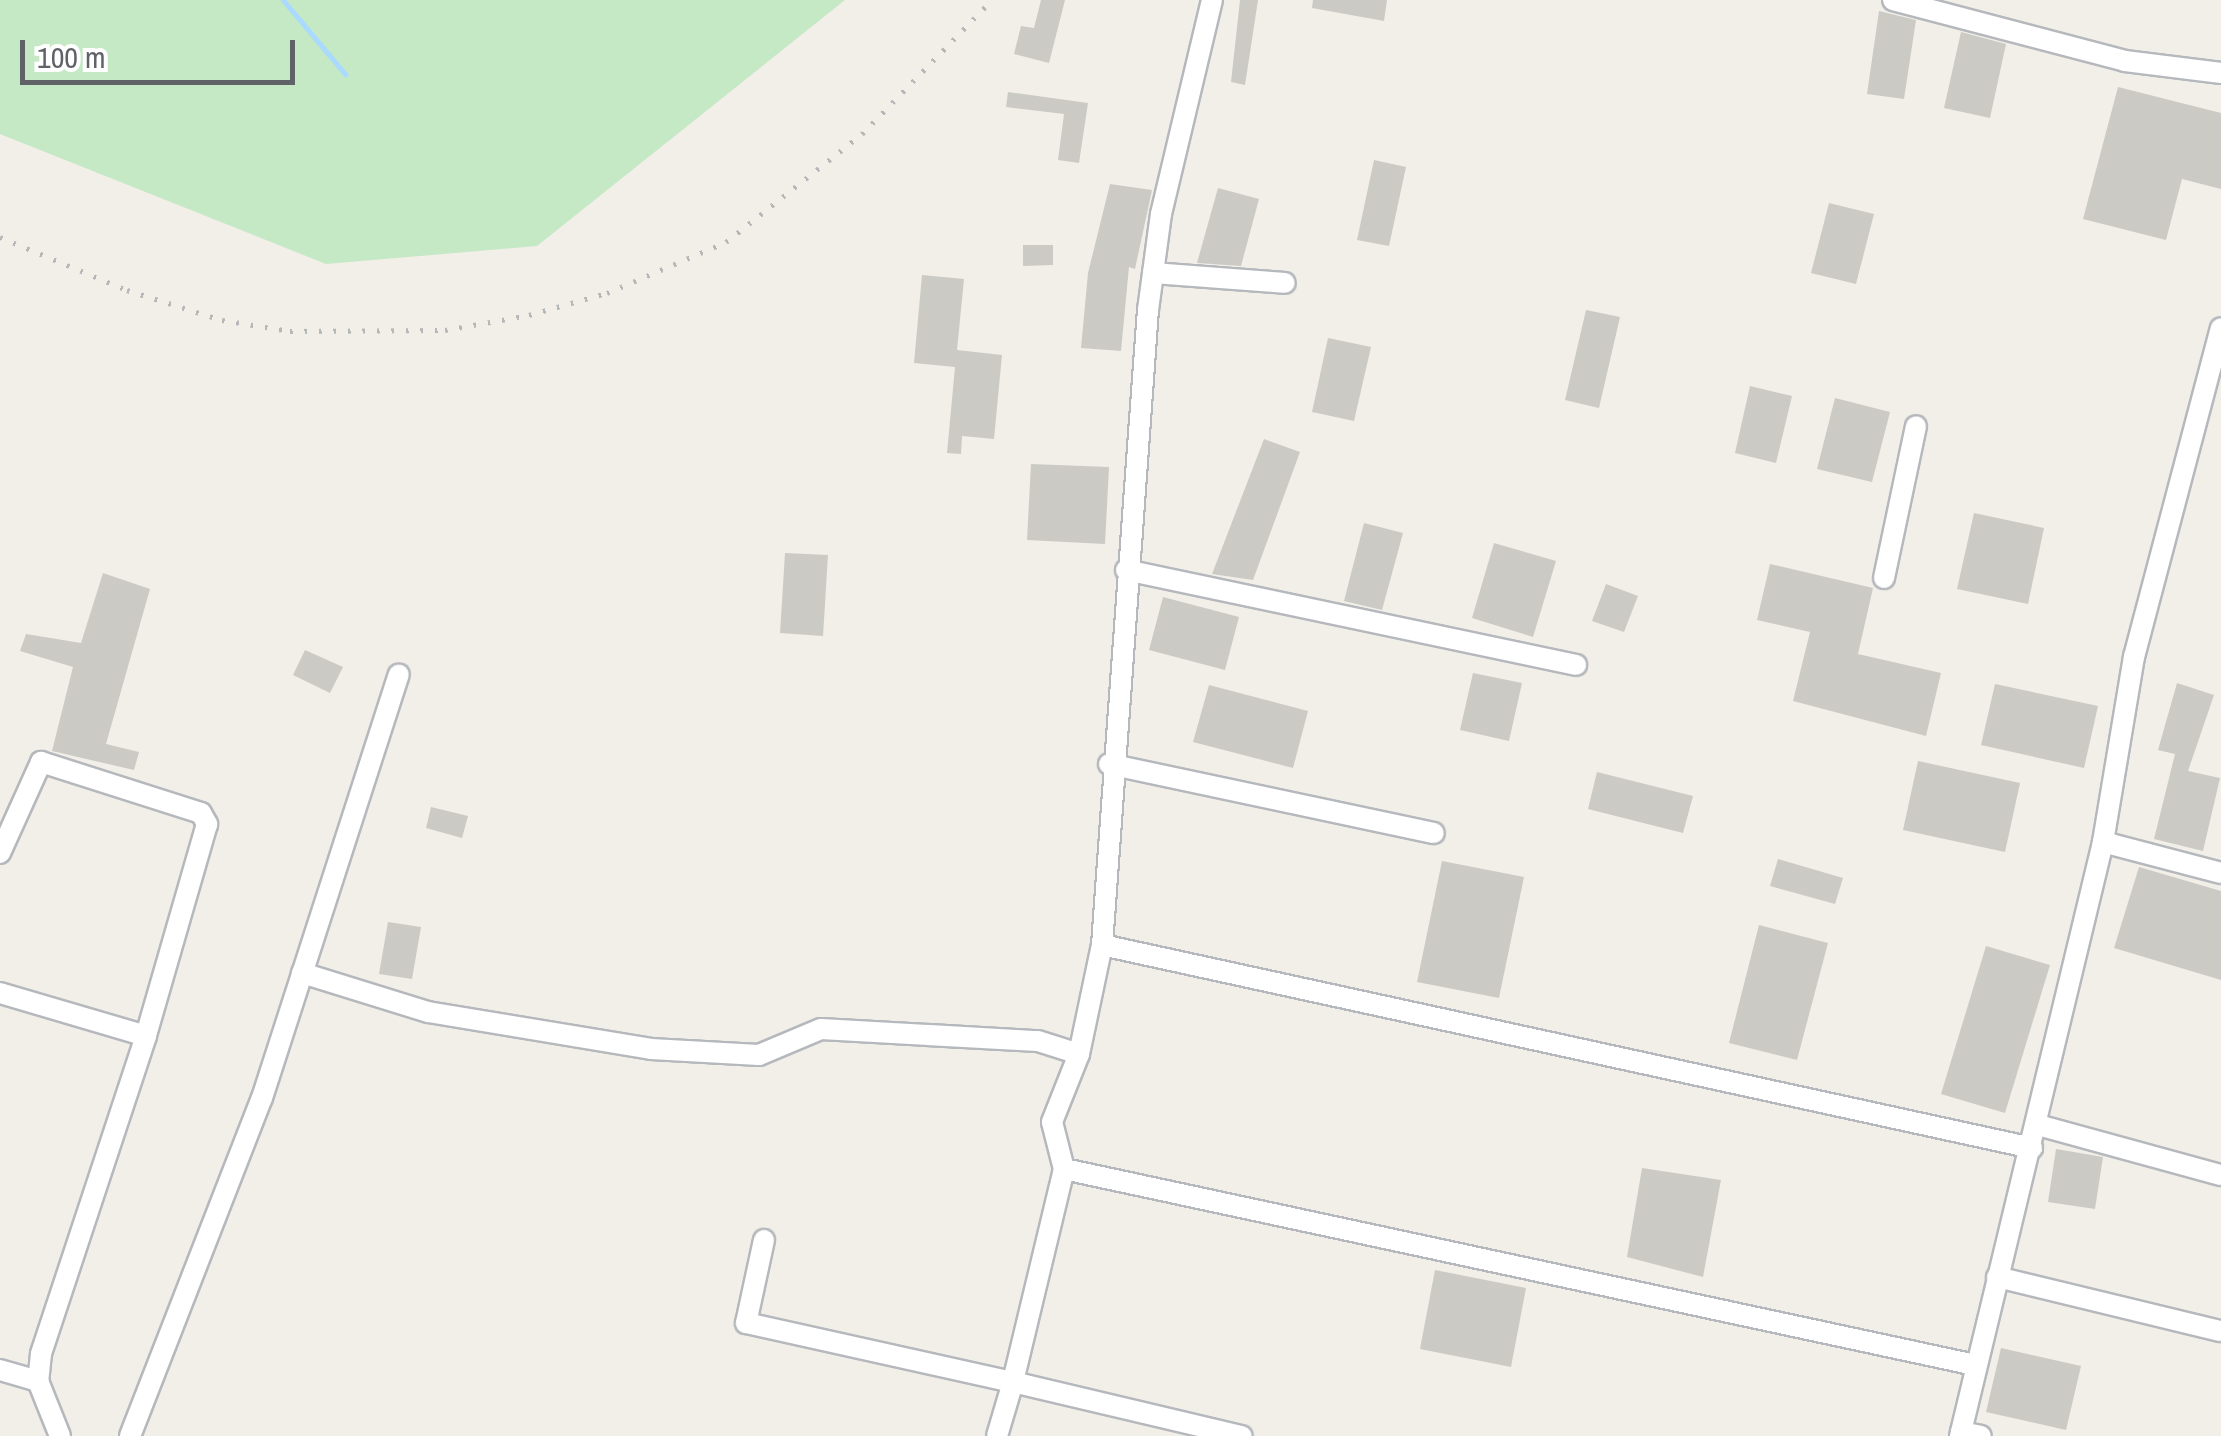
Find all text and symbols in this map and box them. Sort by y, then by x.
scale bar [25,20,300,82]
text: 100 m [37,37,105,77]

